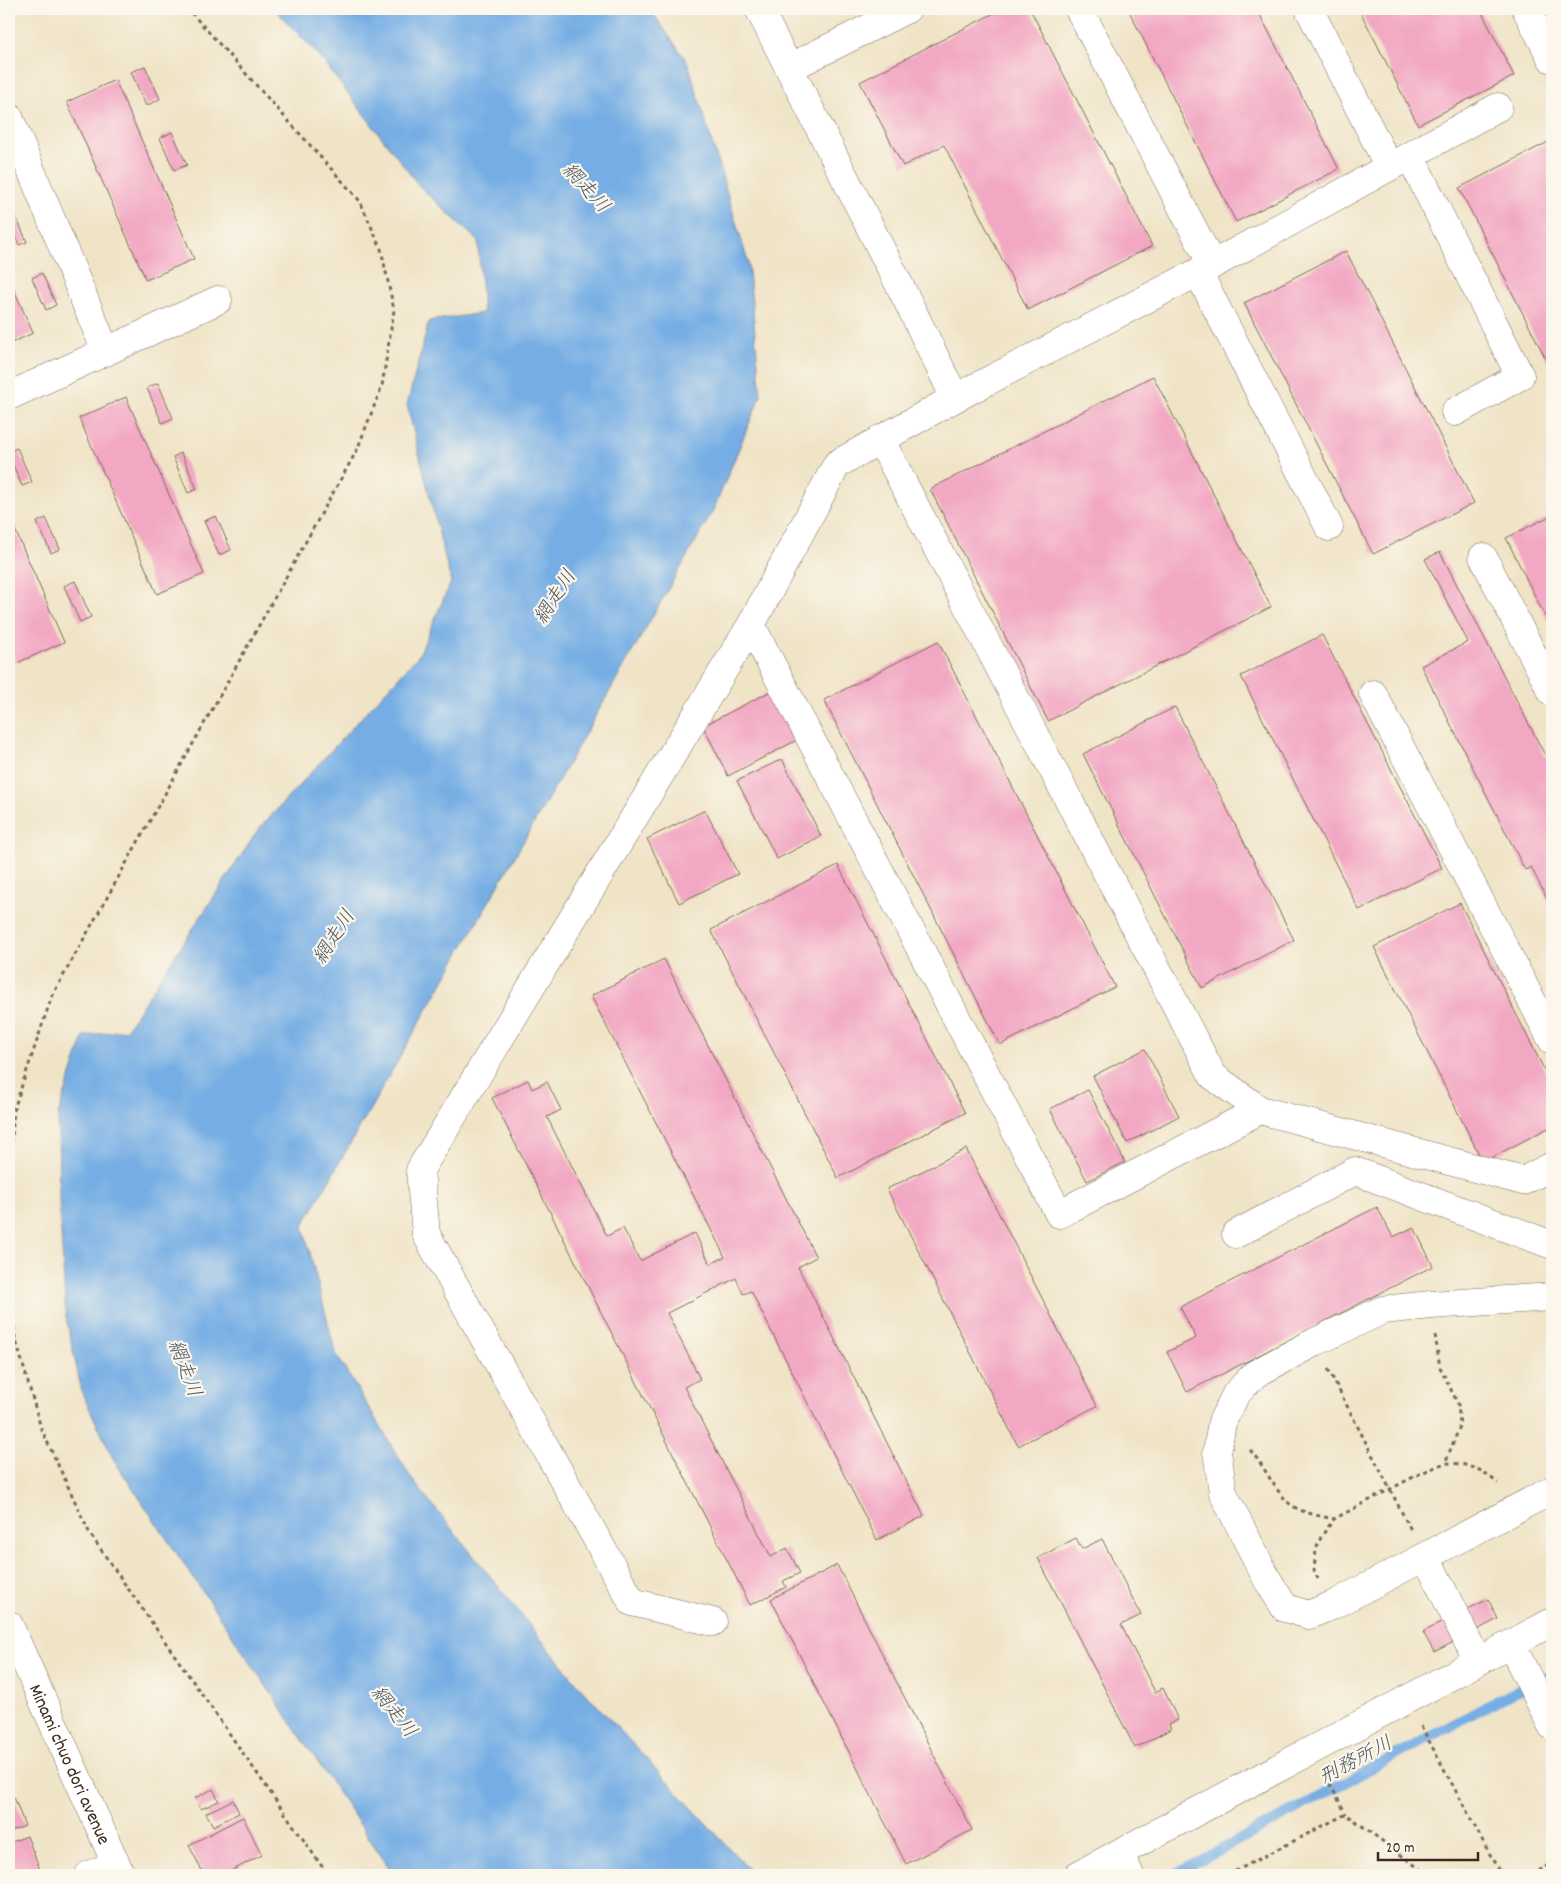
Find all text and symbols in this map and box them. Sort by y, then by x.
water label: 網走川 [554,157,615,221]
water label: 網走川 [528,565,585,630]
water label: 網走川 [307,905,364,970]
water label: 網走川 [159,1336,207,1402]
street label: Minami chuo dori avenue [20,1680,116,1850]
water label: 網走川 [363,1681,422,1745]
water label: 刑務所川 [1315,1731,1398,1793]
scale bar [1378,1829,1478,1861]
text: 20 m [1386,1838,1414,1860]

